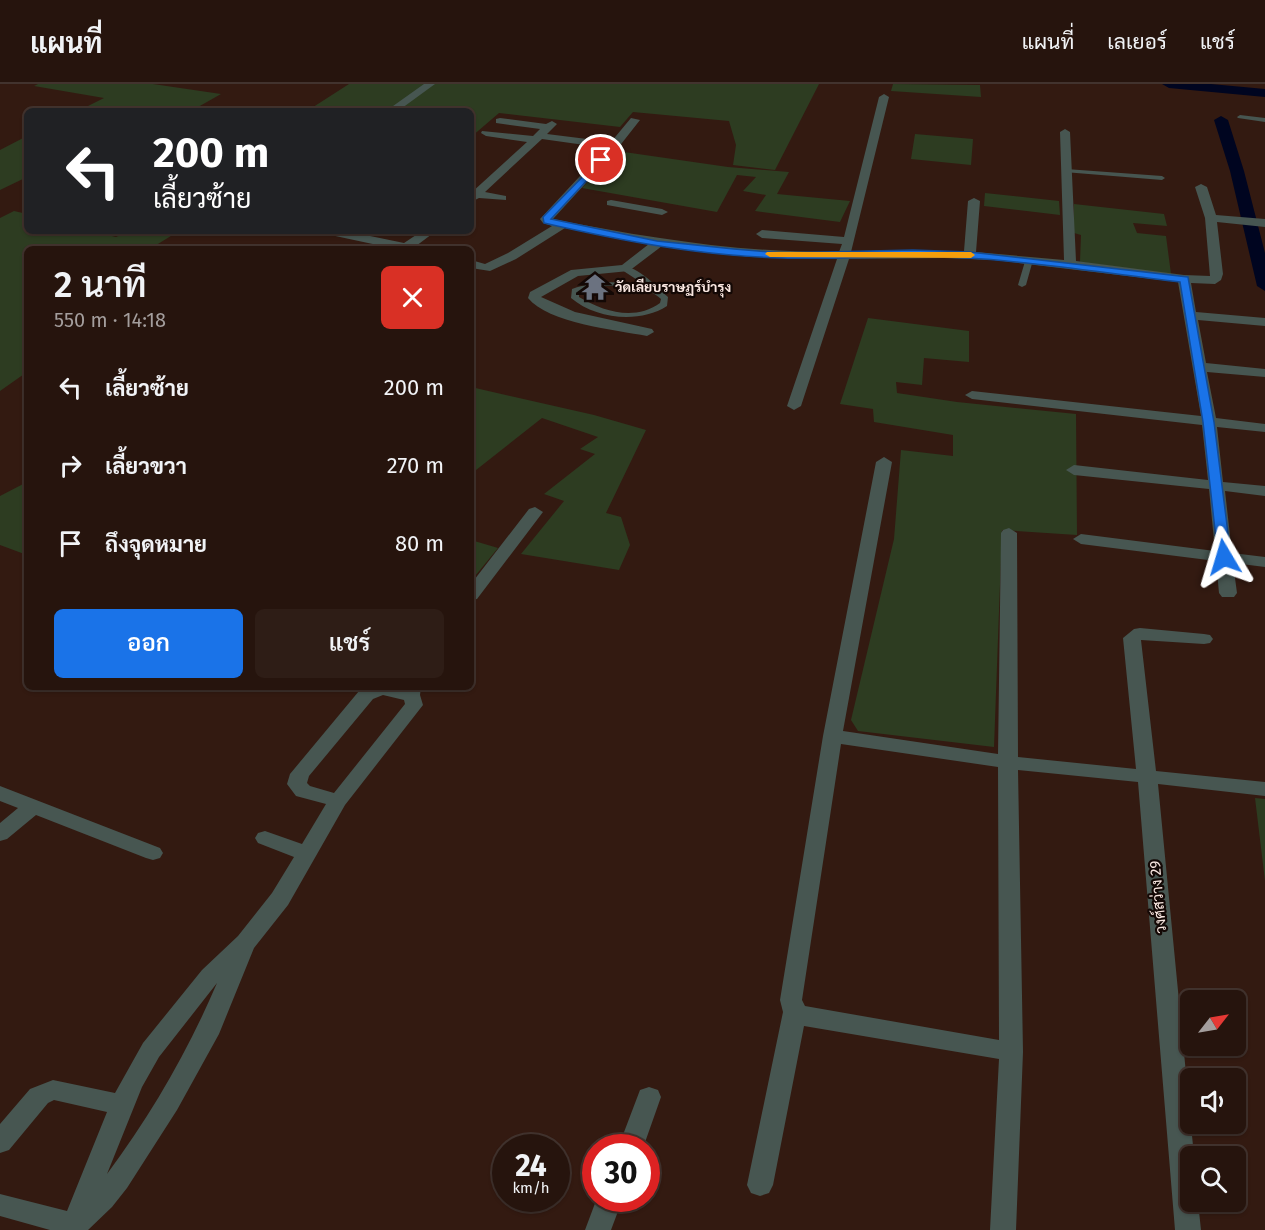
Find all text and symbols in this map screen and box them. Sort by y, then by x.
text: แผนที่ [30,27,103,60]
text: แผนที่ [1022,29,1074,55]
text: เลเยอร์ [1107,29,1167,55]
text: แชร์ [1200,29,1235,55]
text: 200 m [153,128,269,178]
icon: left [54,132,132,210]
pin [575,134,626,185]
icon: arrive [584,143,617,176]
text: เลี้ยวซ้าย [153,183,251,215]
text: 2 นาที [54,263,147,307]
button: close [381,266,444,329]
temple icon: วัดเลียบราษฏร์บำรุง [580,272,610,302]
place label: วัดเลียบราษฏร์บำรุง [615,278,731,298]
text: 550 m · 14:18 [54,308,166,332]
icon: left [54,371,87,404]
text: 200 m [384,374,444,401]
text: เลี้ยวซ้าย [105,375,189,402]
icon: right [54,449,87,482]
text: 270 m [387,452,444,479]
text: เลี้ยวขวา [105,453,187,480]
position arrow [1192,525,1256,589]
icon: arrive [54,527,87,560]
text: 80 m [395,530,444,557]
text: ถึงจุดหมาย [105,531,207,558]
button: ออก [54,609,243,678]
button: แชร์ [255,609,444,678]
street label: วงศ์สว่าง 29 [1145,860,1170,934]
north arrow [1180,990,1246,1056]
map controls [1180,990,1246,1212]
button: sound [1180,1068,1246,1134]
speed limit sign: 30 [582,1134,660,1212]
button: search [1180,1146,1246,1212]
text: 24 [515,1148,547,1184]
text: km/h [512,1179,550,1197]

